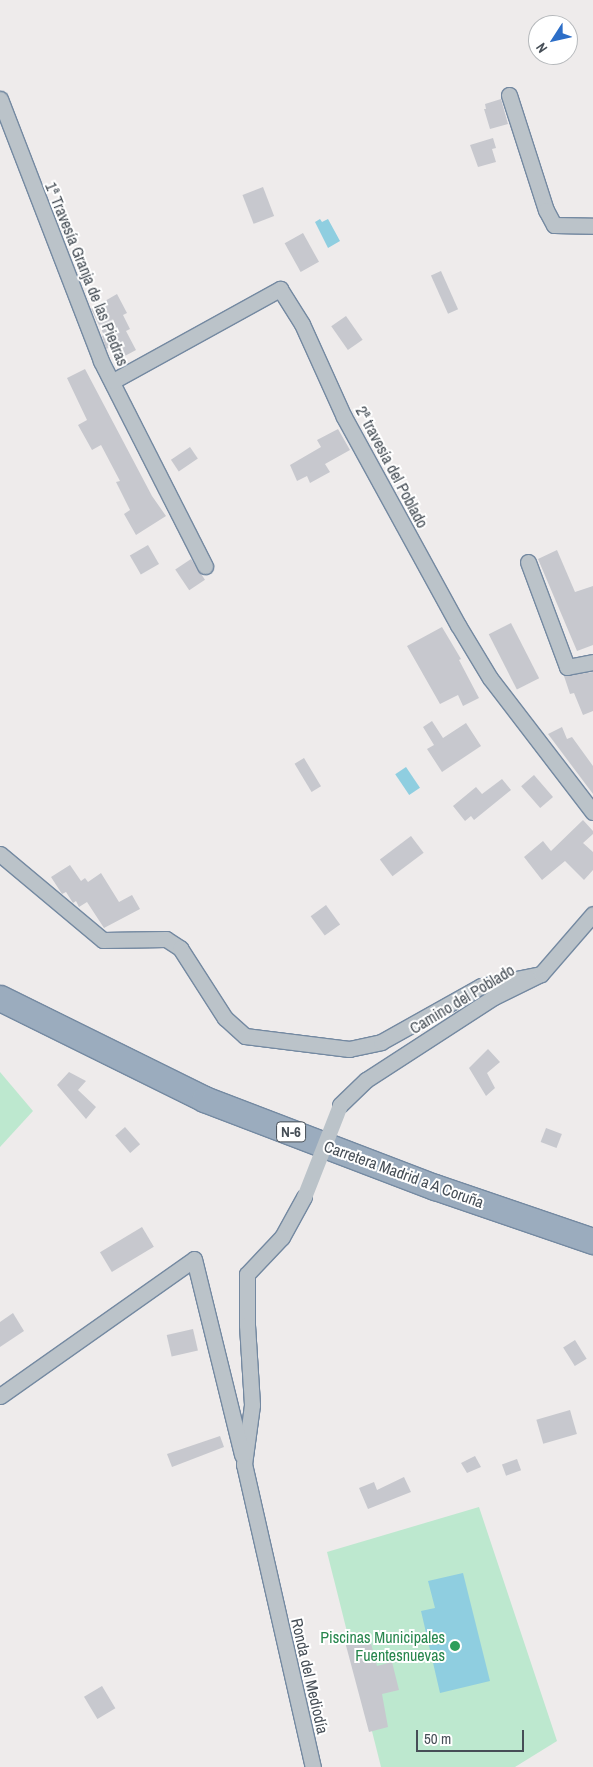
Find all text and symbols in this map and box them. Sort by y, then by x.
north arrow [528,15,578,65]
text: N [532,39,551,57]
street label: 1ª Travesía Granja de las Piedras [41,179,133,369]
street label: 2ª travesía del Poblado [352,403,432,531]
street label: Camino del Poblado [406,960,518,1038]
road number: N-6 [276,1120,306,1144]
street label: Carretera Madrid a A Coruña [321,1136,487,1212]
street label: Ronda del Mediodía [287,1616,333,1736]
place label: Piscinas Municipales Fuentesnuevas [320,1627,445,1665]
marker: Piscinas Municipales Fuentesnuevas [449,1640,461,1652]
scale bar [418,1720,526,1752]
text: 50 m [424,1728,451,1749]

